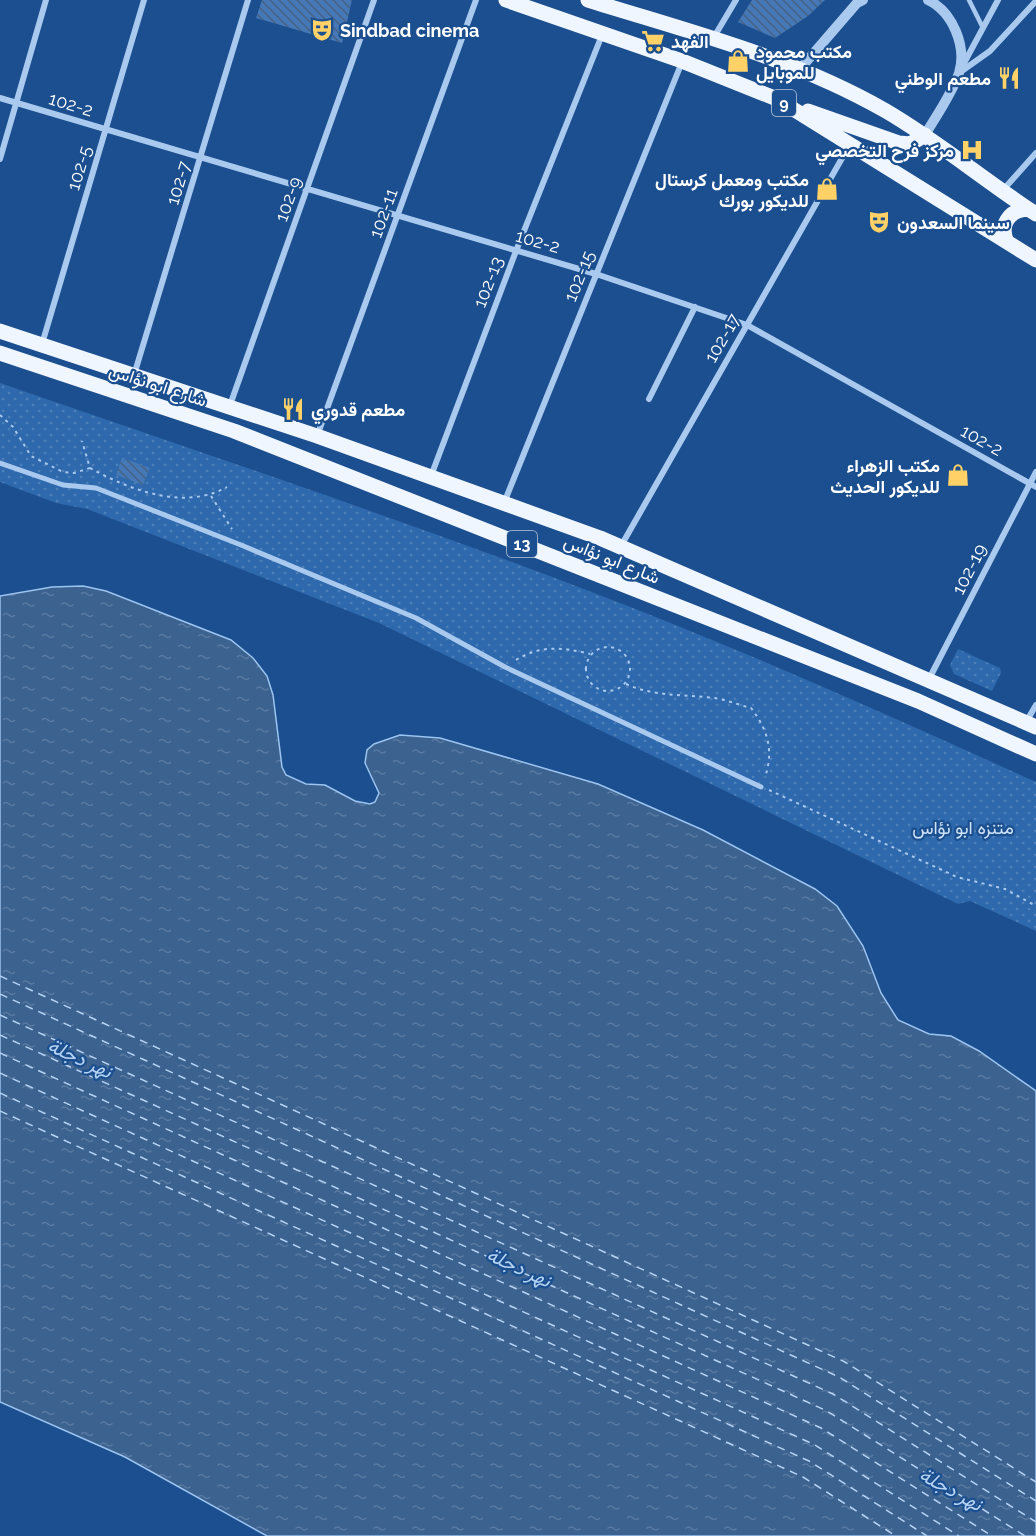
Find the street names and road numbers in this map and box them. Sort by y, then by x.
street label: 102-2 [46,87,96,121]
road number: 9 [772,90,796,116]
street label: 102-5 [62,143,96,193]
street label: 102-7 [161,158,195,207]
street label: 102-9 [270,174,306,224]
street label: 102-11 [364,185,402,241]
street label: 102-2 [513,225,563,257]
street label: 102-15 [559,247,599,305]
street label: 102-13 [469,254,507,310]
street label: 102-17 [700,310,744,366]
street label: شارع ابو نؤاس [106,359,209,413]
street label: 102-2 [957,420,1007,460]
street label: شارع ابو نؤاس [560,530,663,590]
road number: 13 [507,531,537,557]
street label: 102-19 [947,540,991,598]

